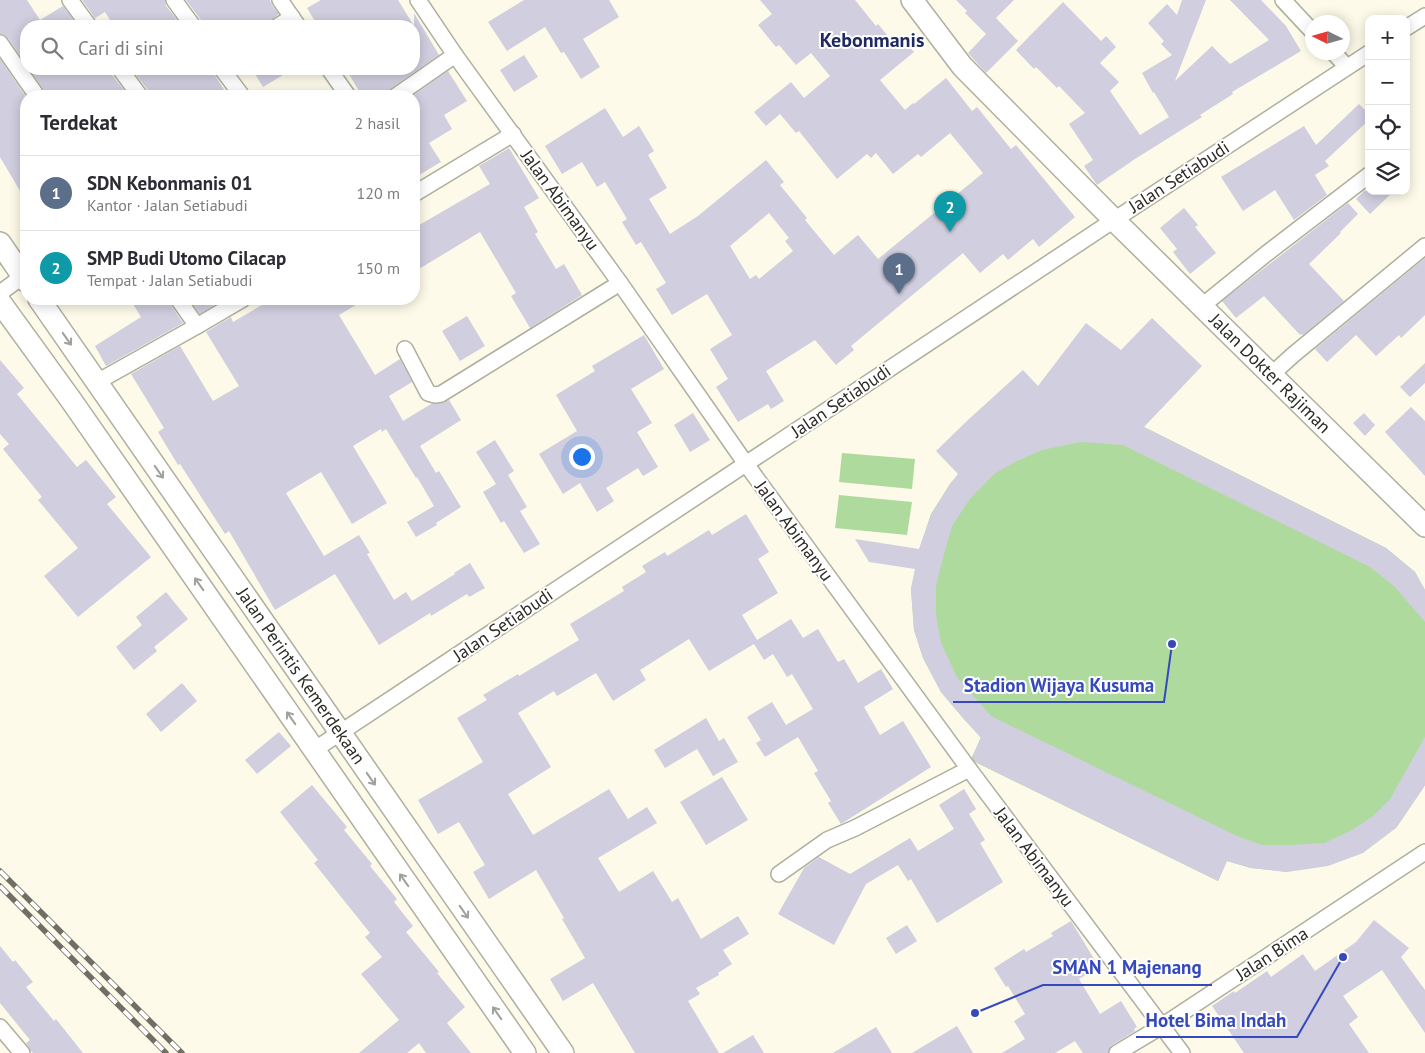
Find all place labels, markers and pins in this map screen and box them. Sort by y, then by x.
pin: 2 [934,191,966,232]
pin: 1 [883,253,915,294]
callout: Stadion Wijaya Kusuma [953,668,1164,702]
callout: SMAN 1 Majenang [1043,951,1212,985]
callout: Hotel Bima Indah [1136,1003,1297,1037]

